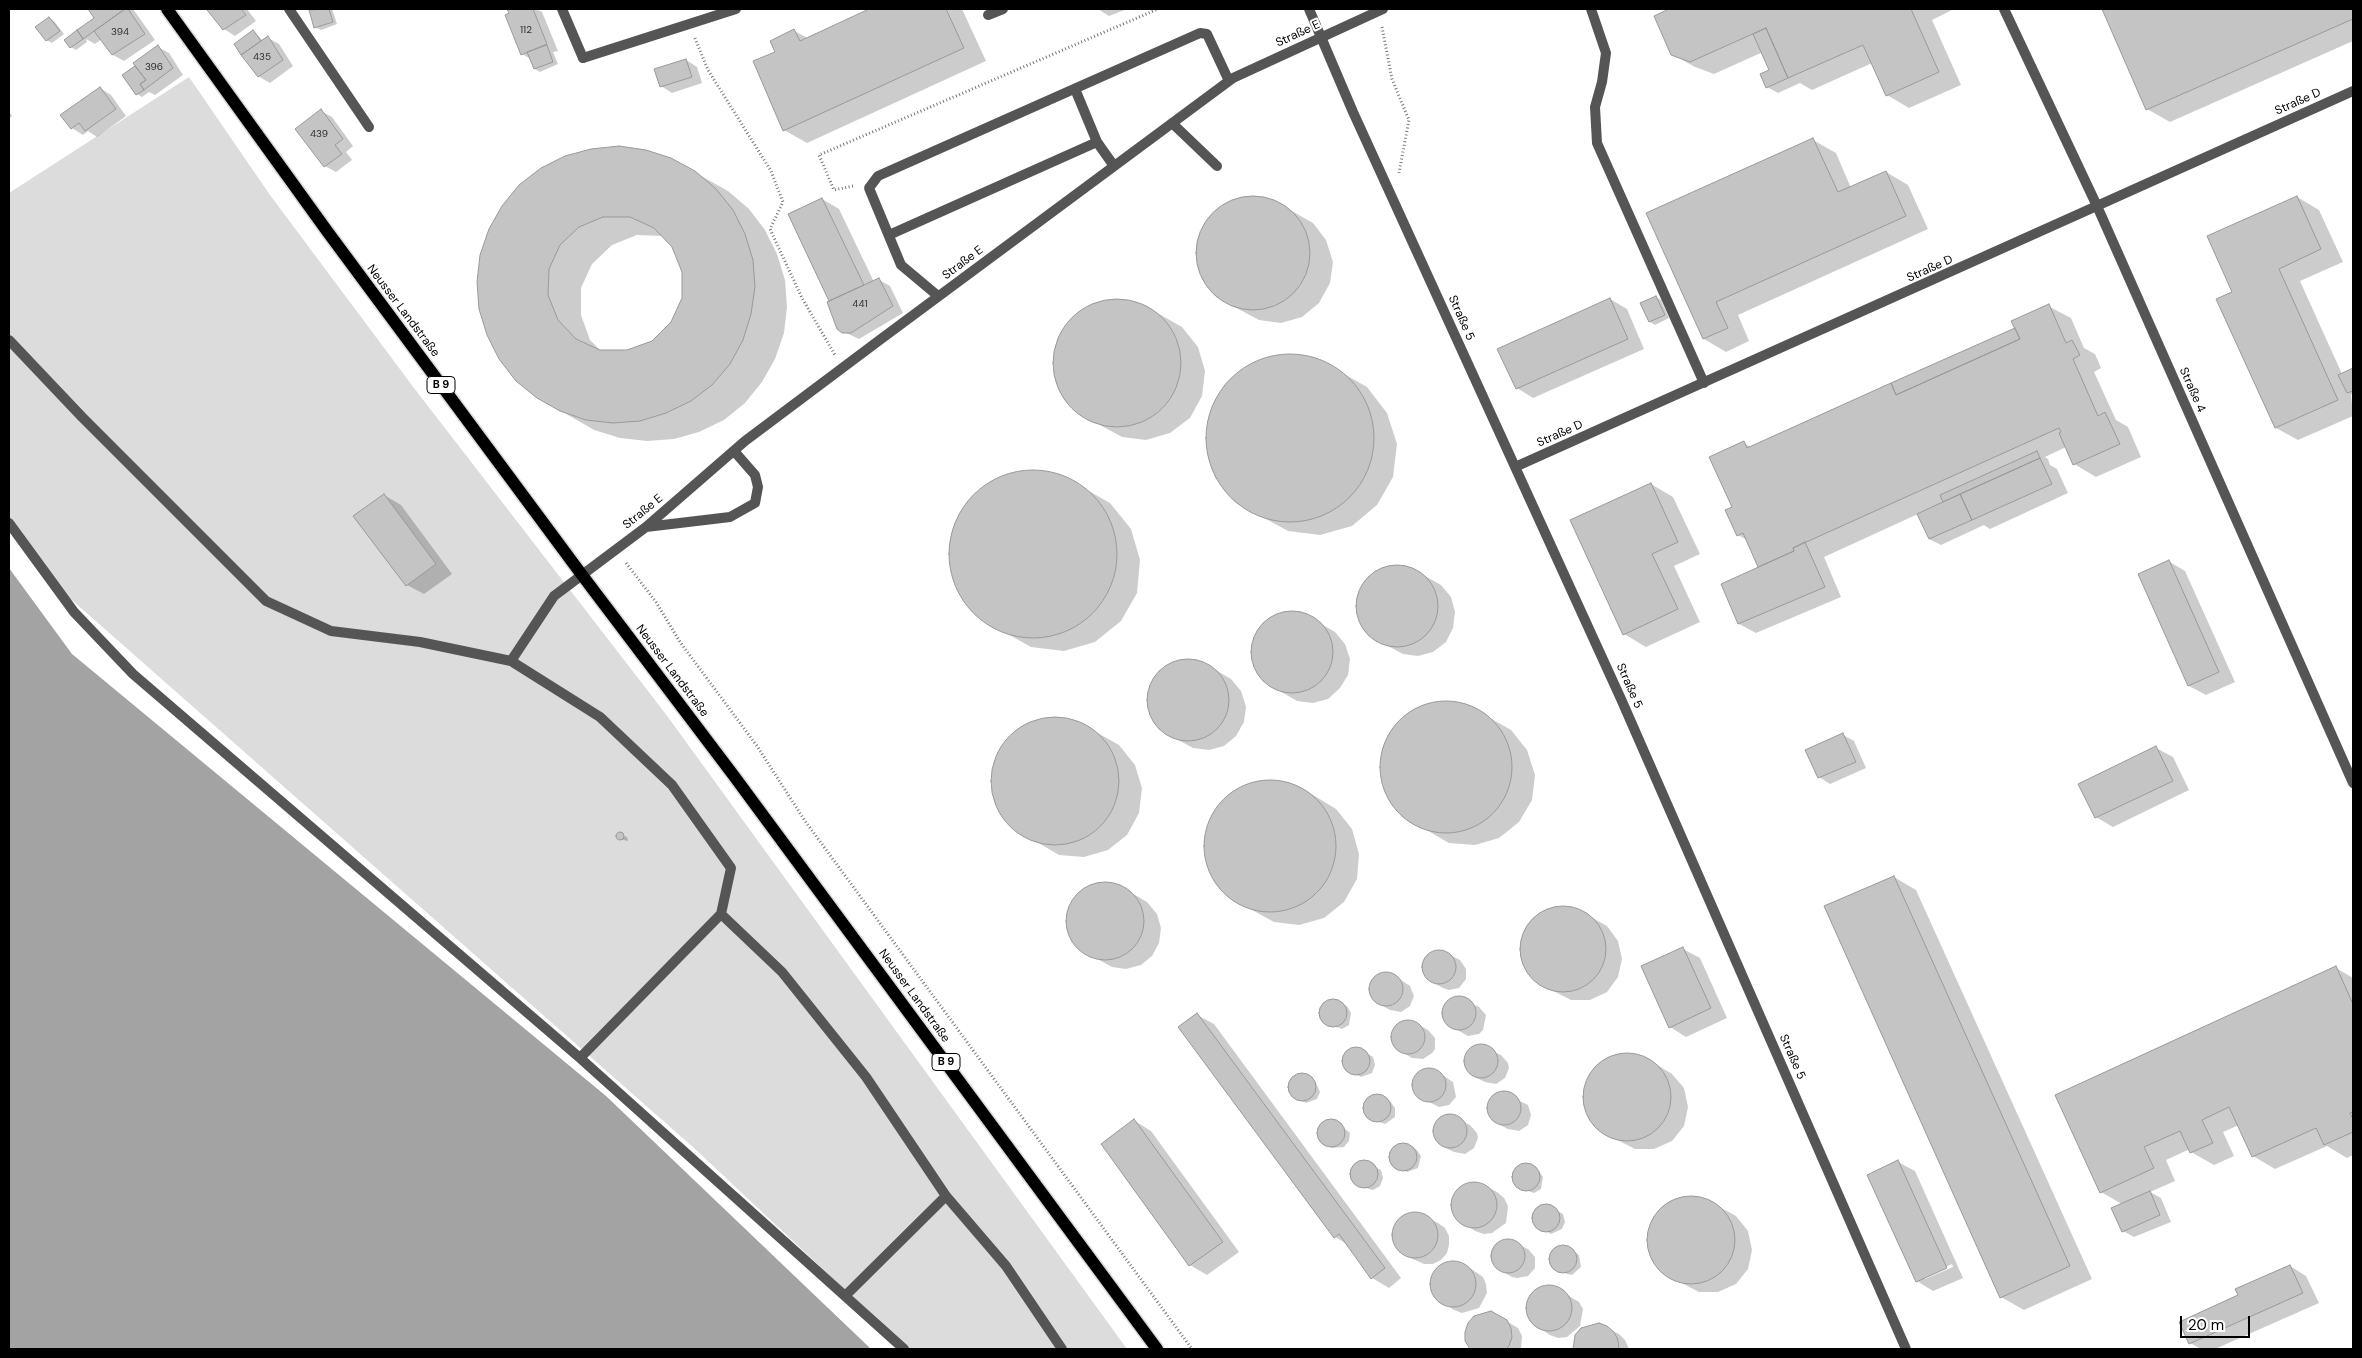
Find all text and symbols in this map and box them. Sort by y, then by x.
street label: Straße E [1274,18,1322,50]
house number: 112 [520,24,532,36]
house number: 394 [111,26,129,38]
house number: 435 [253,51,271,63]
house number: 396 [145,61,163,73]
street label: Straße D [2273,86,2323,118]
house number: 439 [310,128,328,140]
street label: Straße E [940,243,986,283]
street label: Straße D [1905,253,1955,285]
street label: Neusser Landstraße [364,262,442,360]
street label: Straße 5 [1445,293,1477,343]
house number: 441 [852,298,868,310]
street label: Straße 4 [2176,365,2208,415]
road number: B 9 [427,376,455,394]
street label: Straße D [1535,418,1585,450]
street label: Straße E [620,492,666,532]
street label: Neusser Landstraße [633,622,711,720]
street label: Straße 5 [1613,661,1645,711]
street label: Neusser Landstraße [875,947,953,1045]
street label: Straße 5 [1776,1032,1808,1082]
road number: B 9 [932,1054,960,1070]
scale bar [2182,1306,2252,1338]
text: 20 m [2188,1315,2224,1335]

